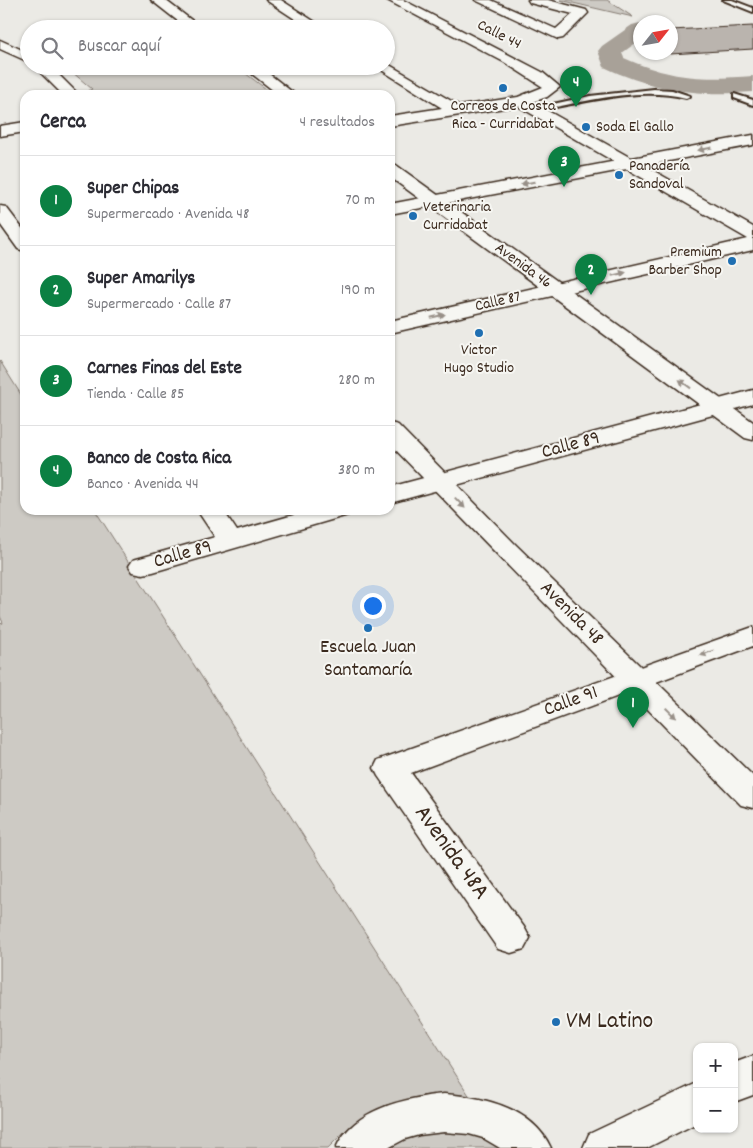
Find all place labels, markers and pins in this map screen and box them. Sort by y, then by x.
pin: 4 [560,66,592,107]
marker: Correos de Costa Rica - Curridabat [497,82,509,94]
place label: Correos de Costa Rica - Curridabat [451,95,556,136]
place label: Soda El Gallo [596,116,674,139]
marker: Soda El Gallo [580,121,592,133]
pin: 3 [548,146,580,187]
place label: Panadería Sandoval [629,155,690,196]
marker: Panadería Sandoval [613,169,625,181]
place label: Veterinaria Curridabat [423,196,491,237]
marker: Veterinaria Curridabat [407,210,419,222]
place label: Premium Barber Shop [649,241,722,282]
pin: 2 [575,254,607,295]
marker: Premium Barber Shop [726,255,738,267]
marker: Victor Hugo Studio [473,327,485,339]
place label: Victor Hugo Studio [444,339,514,380]
marker: Escuela Juan Santamaría [362,622,374,634]
place label: Escuela Juan Santamaría [320,634,416,685]
pin: 1 [617,687,649,728]
place label: VM Latino [566,1005,653,1039]
marker: VM Latino [550,1016,562,1028]

